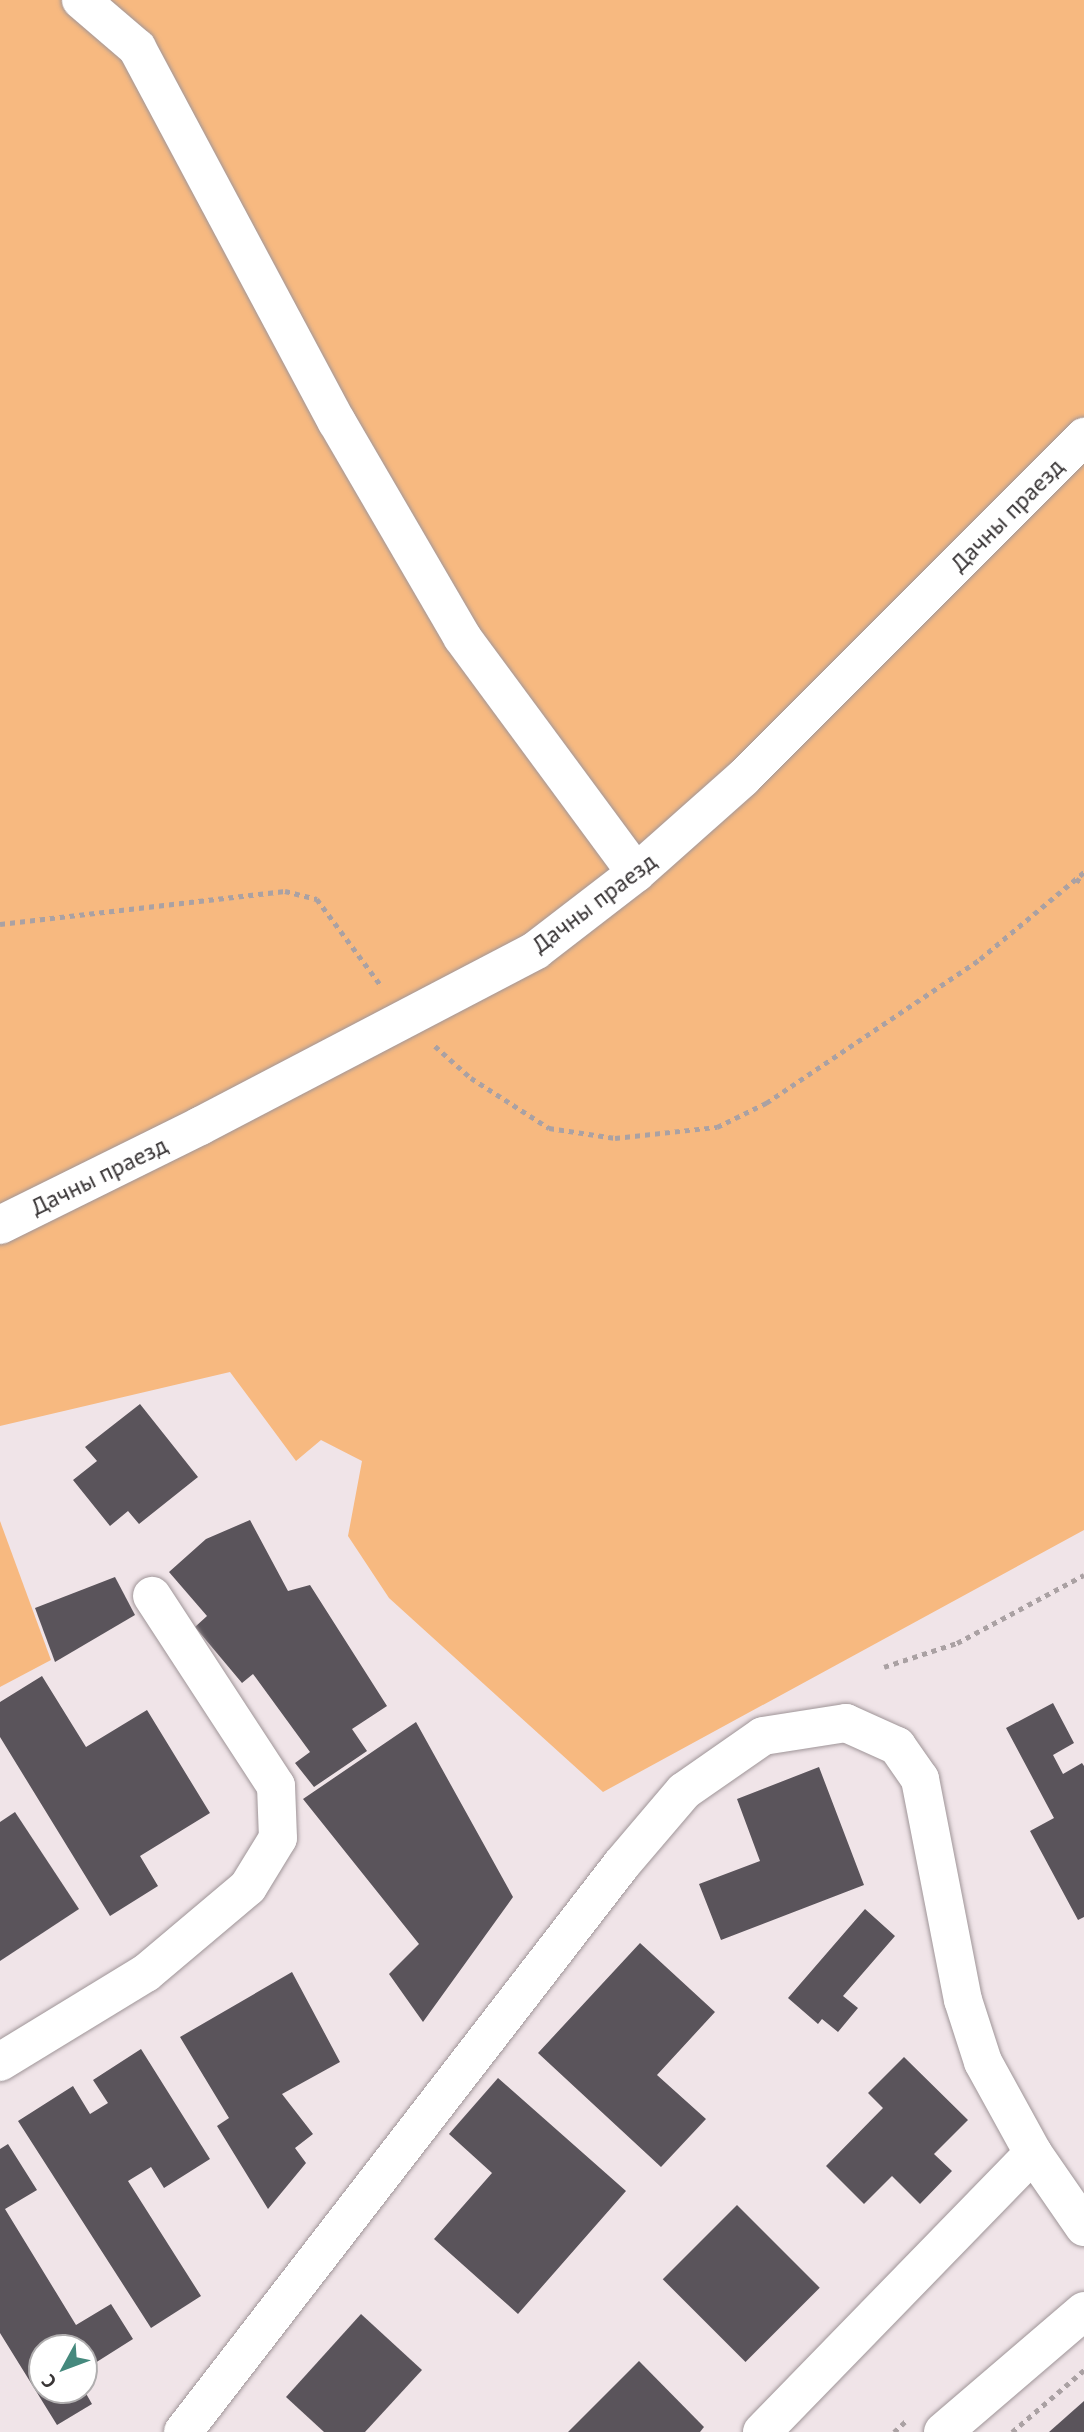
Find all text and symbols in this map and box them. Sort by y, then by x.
street label: Дачны праезд [944,452,1070,578]
street label: Дачны праезд [526,847,662,959]
street label: Дачны праезд [26,1131,172,1221]
north arrow [28,2334,98,2404]
text: С [36,2370,61,2393]

